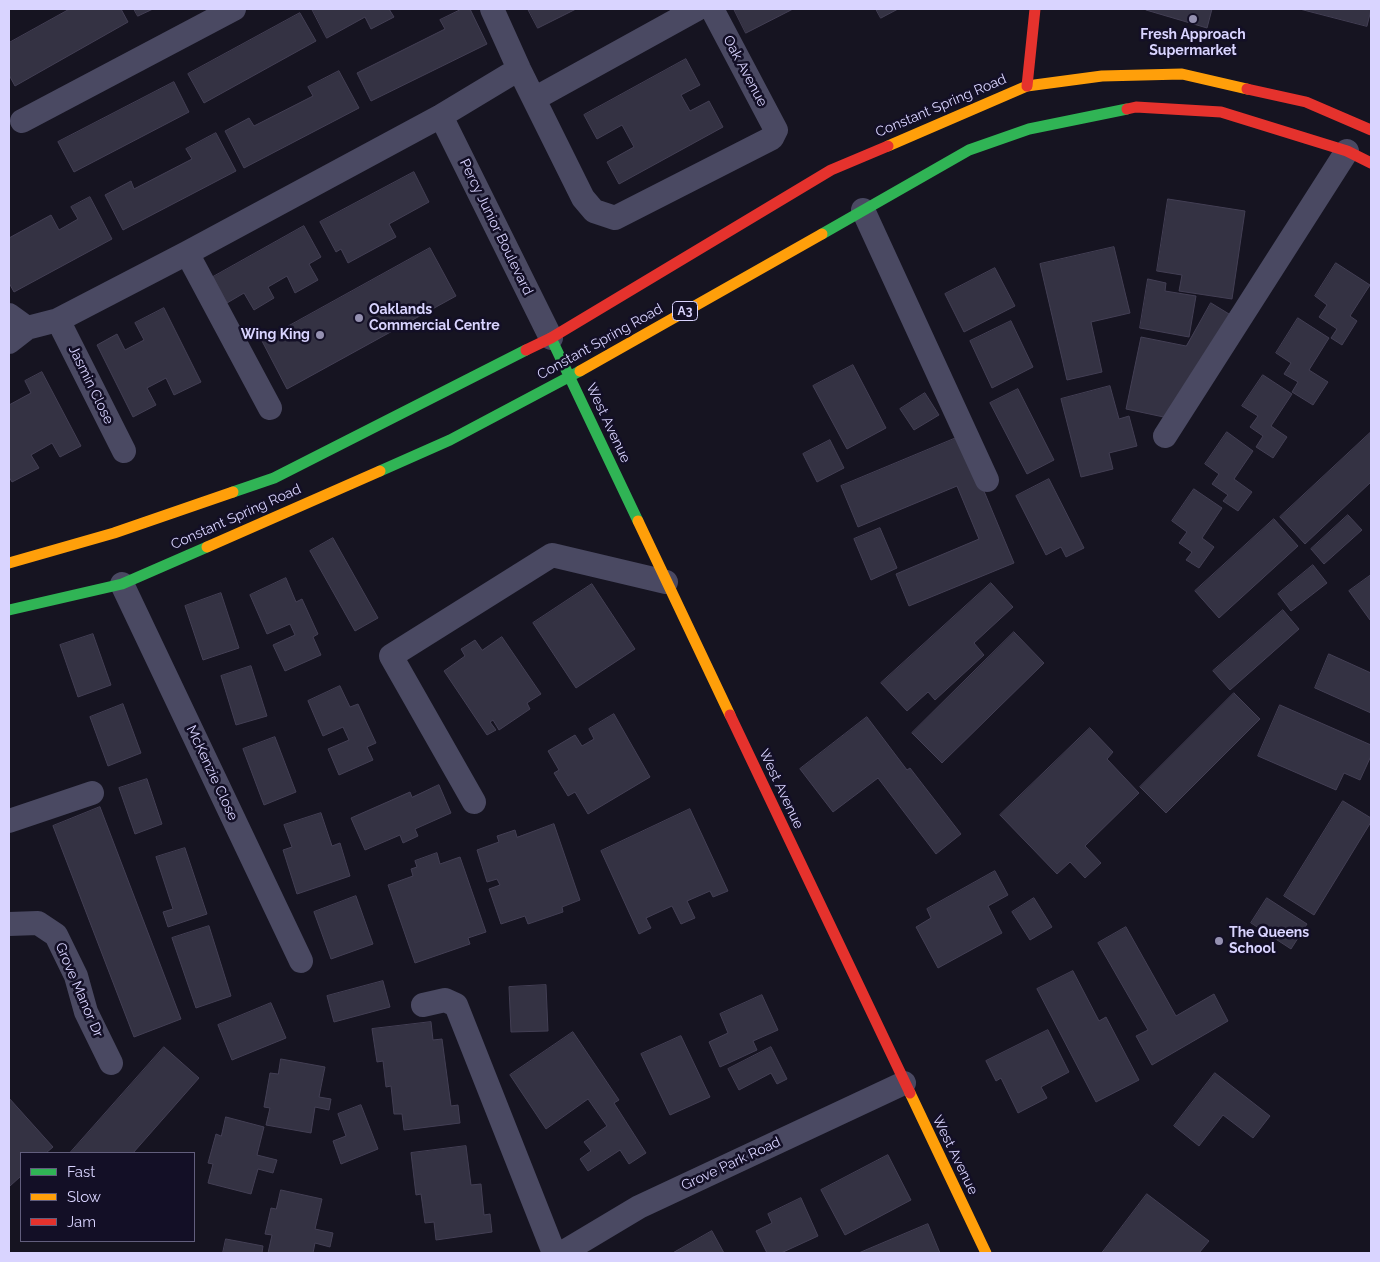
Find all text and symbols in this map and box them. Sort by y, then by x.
marker: Fresh Approach Supermarket [1187,13,1199,25]
place label: Fresh Approach Supermarket [1140,27,1246,59]
street label: Oak Avenue [719,33,771,109]
street label: Constant Spring Road [873,71,1009,141]
street label: Percy Junior Boulevard [456,156,536,298]
street label: Constant Spring Road [534,301,666,383]
place label: Oaklands Commercial Centre [369,302,500,334]
road number: A3 [672,302,698,321]
marker: Oaklands Commercial Centre [353,312,365,324]
place label: Wing King [241,327,310,343]
marker: Wing King [314,329,326,341]
street label: Jasmin Close [65,343,117,427]
street label: West Avenue [582,380,634,466]
street label: Constant Spring Road [168,481,304,553]
street label: McKenzie Close [183,723,241,823]
street label: West Avenue [755,746,807,832]
place label: The Queens School [1229,925,1309,958]
marker: The Queens School [1213,935,1225,947]
street label: Grove Manor Dr [51,940,107,1040]
street label: West Avenue [929,1113,981,1197]
street label: Grove Park Road [679,1134,783,1194]
legend [20,1152,195,1242]
text: Fast [67,1163,95,1181]
text: Slow [67,1188,101,1206]
text: Jam [67,1213,96,1231]

